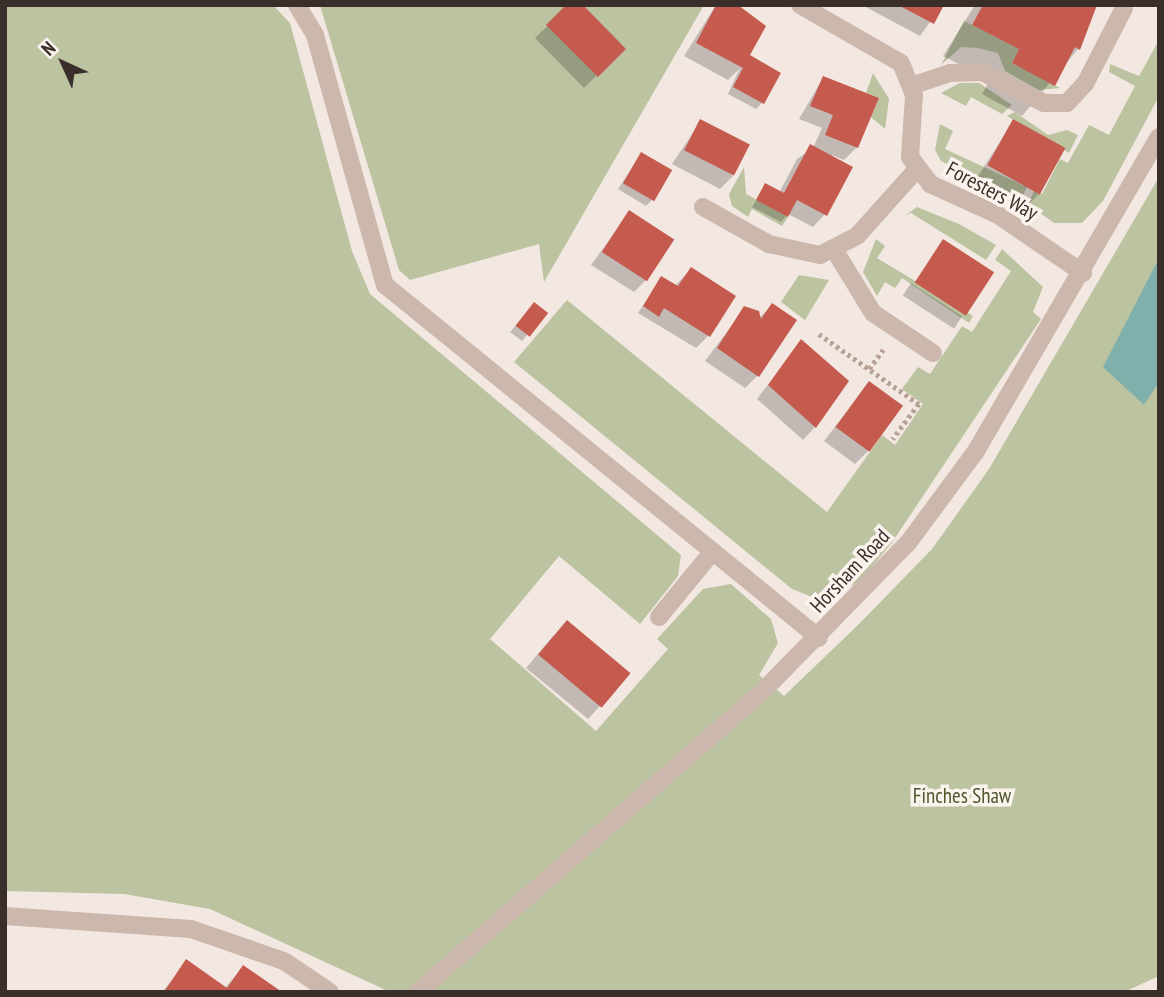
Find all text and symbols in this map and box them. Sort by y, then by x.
north arrow [28,28,98,98]
text: N [36,36,60,60]
street label: Foresters Way [942,156,1042,226]
street label: Horsham Road [805,524,895,618]
park label: Finches Shaw [913,783,1011,809]

